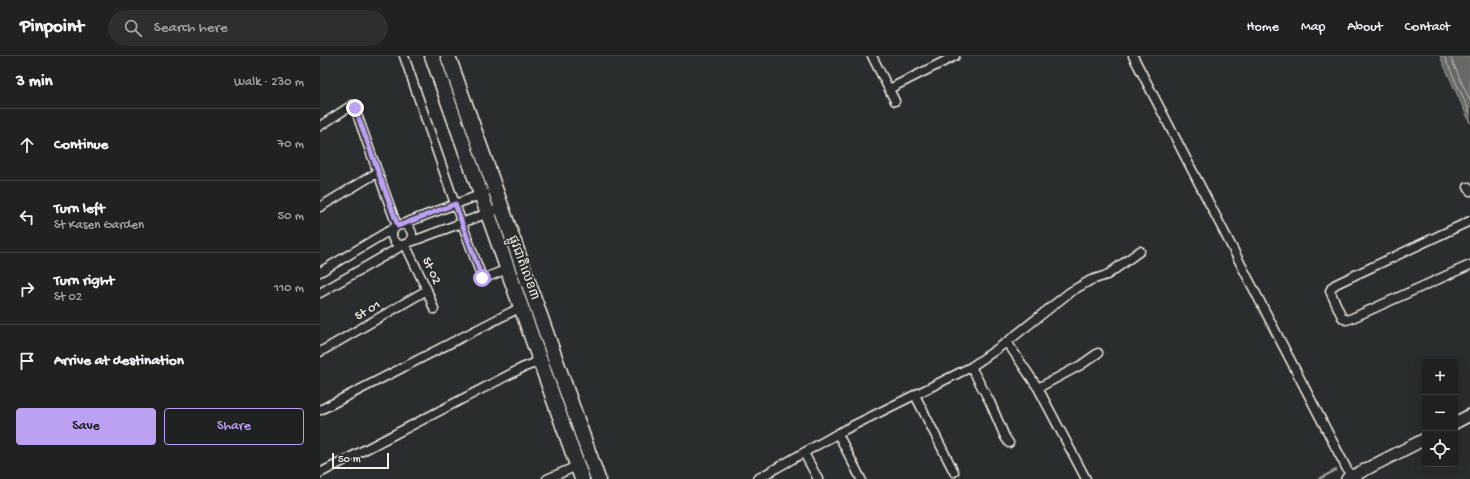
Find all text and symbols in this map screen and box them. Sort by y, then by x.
search box [108,10,388,46]
text: Pinpoint [20,16,84,39]
icon: search [122,17,144,39]
text: Search here [154,19,228,37]
text: Home [1247,19,1279,36]
text: Map [1301,19,1325,36]
text: About [1347,19,1383,36]
text: Contact [1405,19,1450,36]
text: 3 min [16,72,53,92]
text: Walk · 230 m [234,75,304,90]
route end [346,99,364,117]
icon: ahead [16,134,38,156]
text: Continue [54,136,108,154]
text: 70 m [278,137,304,152]
text: Turn left [54,200,105,218]
icon: left [16,206,38,228]
text: 50 m [277,209,304,224]
text: St Kasen Garden [54,218,144,233]
street label: ផ្លូវជាតិលេខ៣ [503,233,543,303]
street label: St 02 [418,255,444,288]
route start [473,269,491,287]
text: Turn right [54,272,114,290]
icon: right [16,278,38,300]
text: 110 m [274,281,304,296]
text: St 02 [54,290,82,305]
street label: St 01 [353,298,383,324]
icon: arrive [16,350,38,372]
text: Arrive at destination [54,352,184,370]
map controls [1422,359,1458,467]
button: + [1422,359,1458,395]
button: − [1422,395,1458,431]
button: Save [16,408,156,445]
button: Share [164,408,304,445]
button: locate [1422,431,1458,467]
scale bar [332,451,389,470]
text: 50 m [338,454,360,466]

